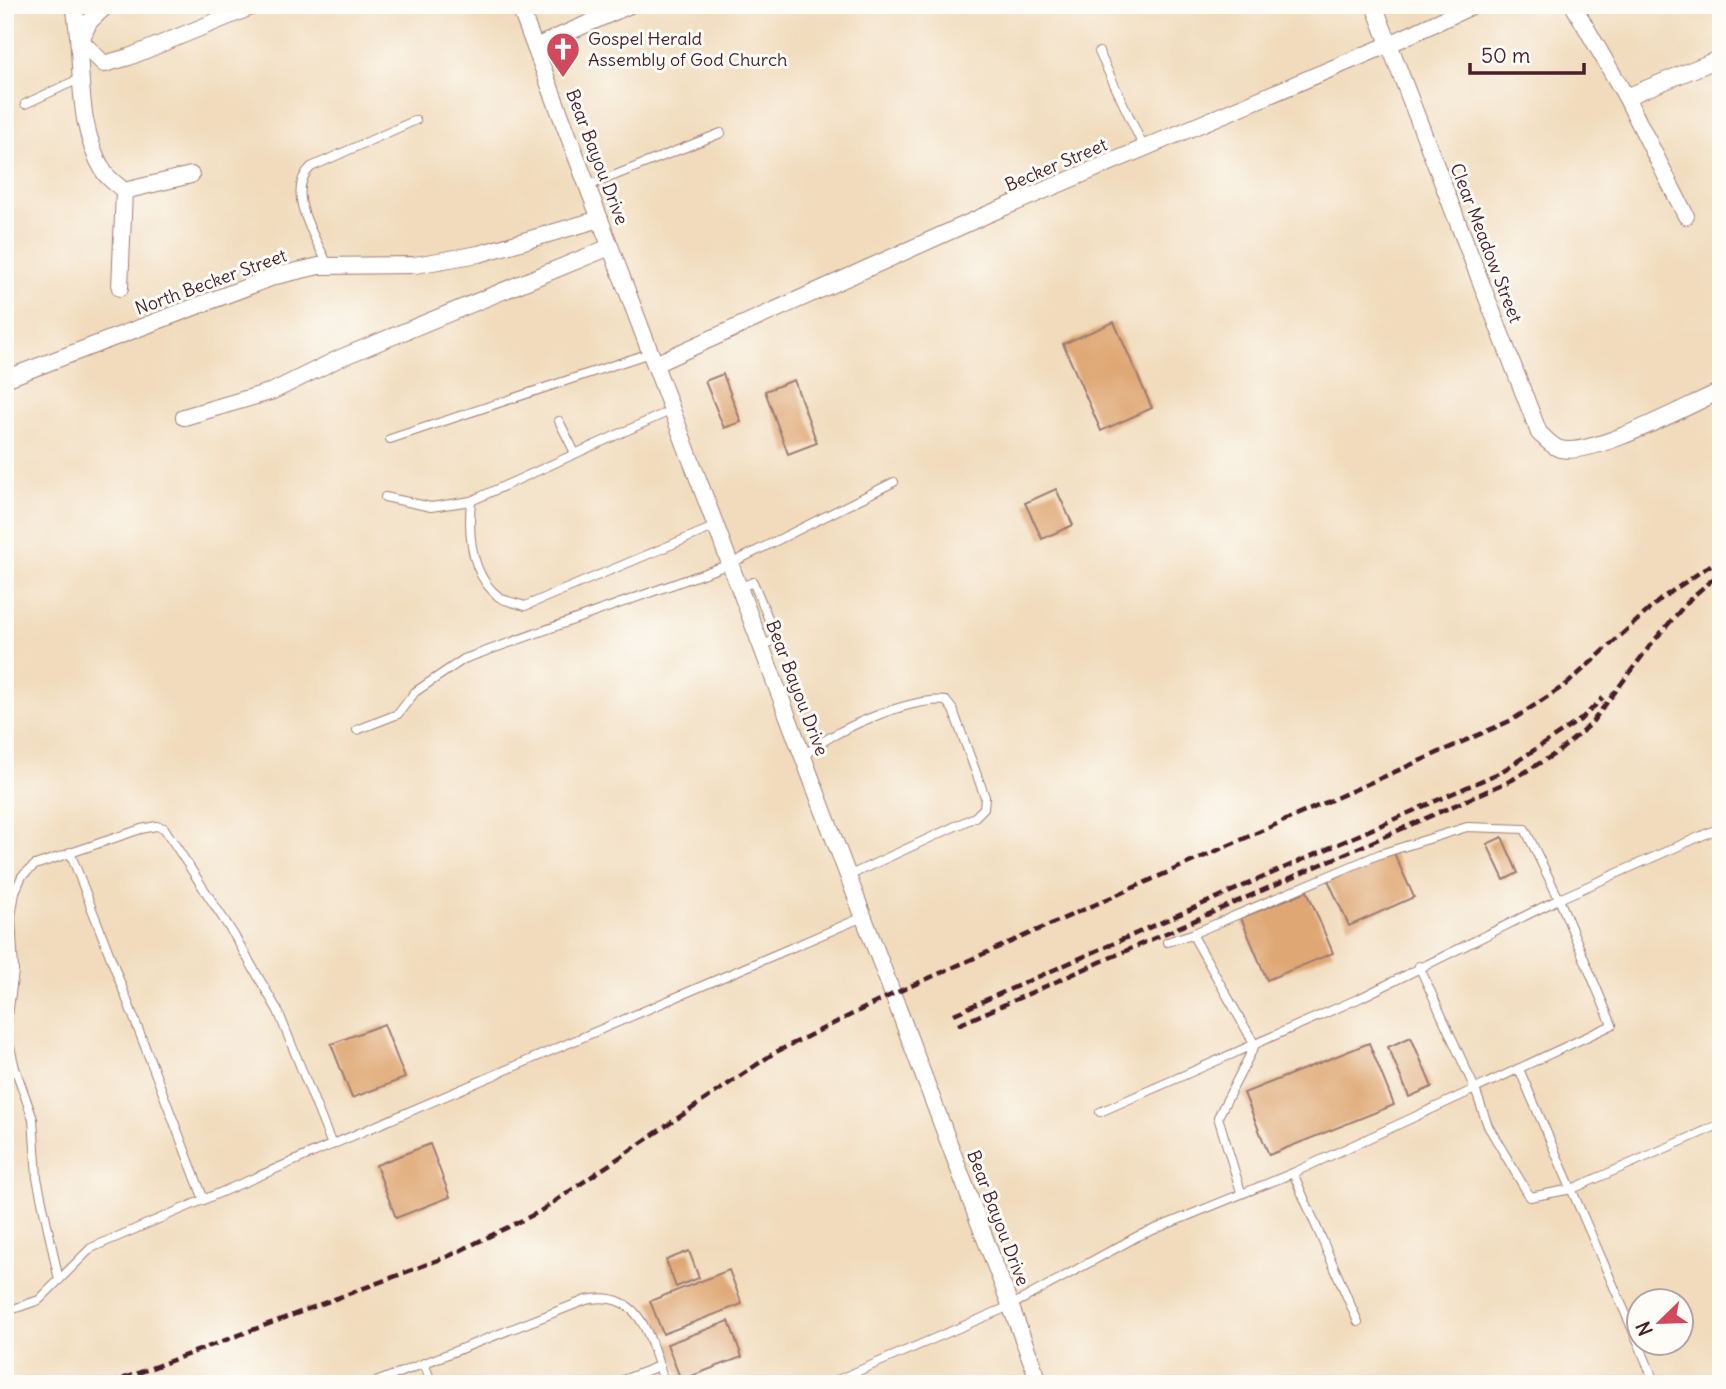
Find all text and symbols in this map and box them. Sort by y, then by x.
place label: Gospel Herald Assembly of God Church [588,27,787,71]
church icon: Gospel Herald Assembly of God Church [544,30,582,79]
scale bar [1470,32,1584,76]
text: 50 m [1481,42,1530,69]
street label: Bear Bayou Drive [561,86,634,228]
street label: Becker Street [1001,133,1110,196]
street label: Clear Meadow Street [1445,160,1527,326]
street label: North Becker Street [132,243,290,320]
street label: Bear Bayou Drive [761,617,834,759]
street label: Bear Bayou Drive [962,1147,1035,1289]
north arrow [1624,1288,1694,1358]
text: N [1631,1318,1658,1339]

